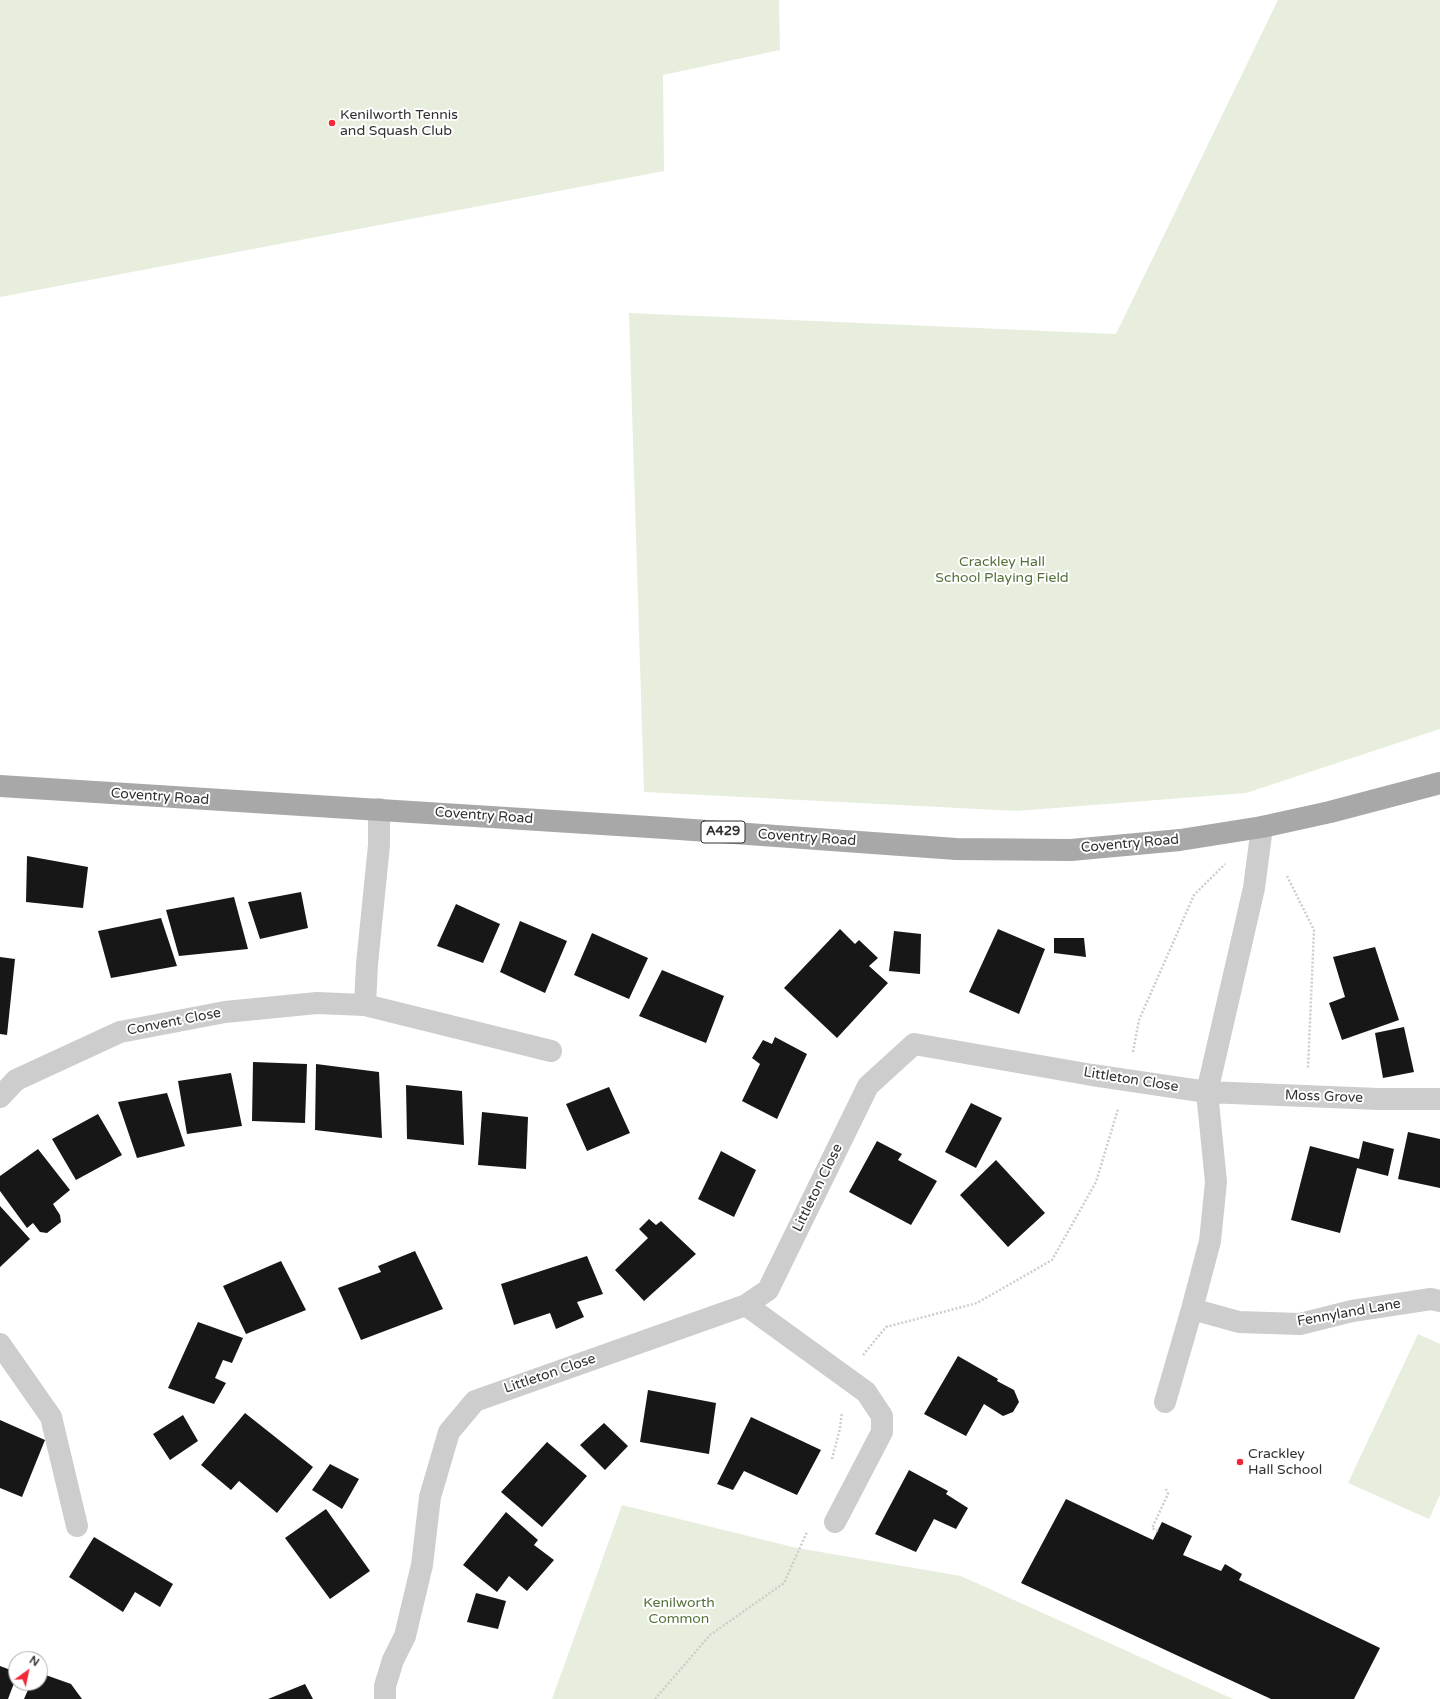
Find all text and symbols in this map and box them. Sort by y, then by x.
place label: Kenilworth Tennis and Squash Club [340,107,458,140]
marker: Kenilworth Tennis and Squash Club [327,118,337,128]
park label: Crackley Hall School Playing Field [935,554,1069,586]
street label: Coventry Road [110,785,210,809]
street label: Coventry Road [434,804,534,828]
road number: A429 [701,821,745,843]
street label: Coventry Road [757,826,857,850]
street label: Coventry Road [1080,831,1180,857]
street label: Convent Close [126,1005,222,1039]
street label: Littleton Close [1082,1064,1180,1096]
street label: Moss Grove [1285,1087,1363,1107]
street label: Littleton Close [789,1141,847,1235]
street label: Fennyland Lane [1296,1296,1402,1330]
street label: Littleton Close [502,1350,598,1398]
place label: Crackley Hall School [1248,1446,1322,1478]
marker: Crackley Hall School [1235,1457,1245,1467]
park label: Kenilworth Common [643,1595,715,1628]
north arrow [8,1651,48,1691]
text: N [27,1653,42,1669]

